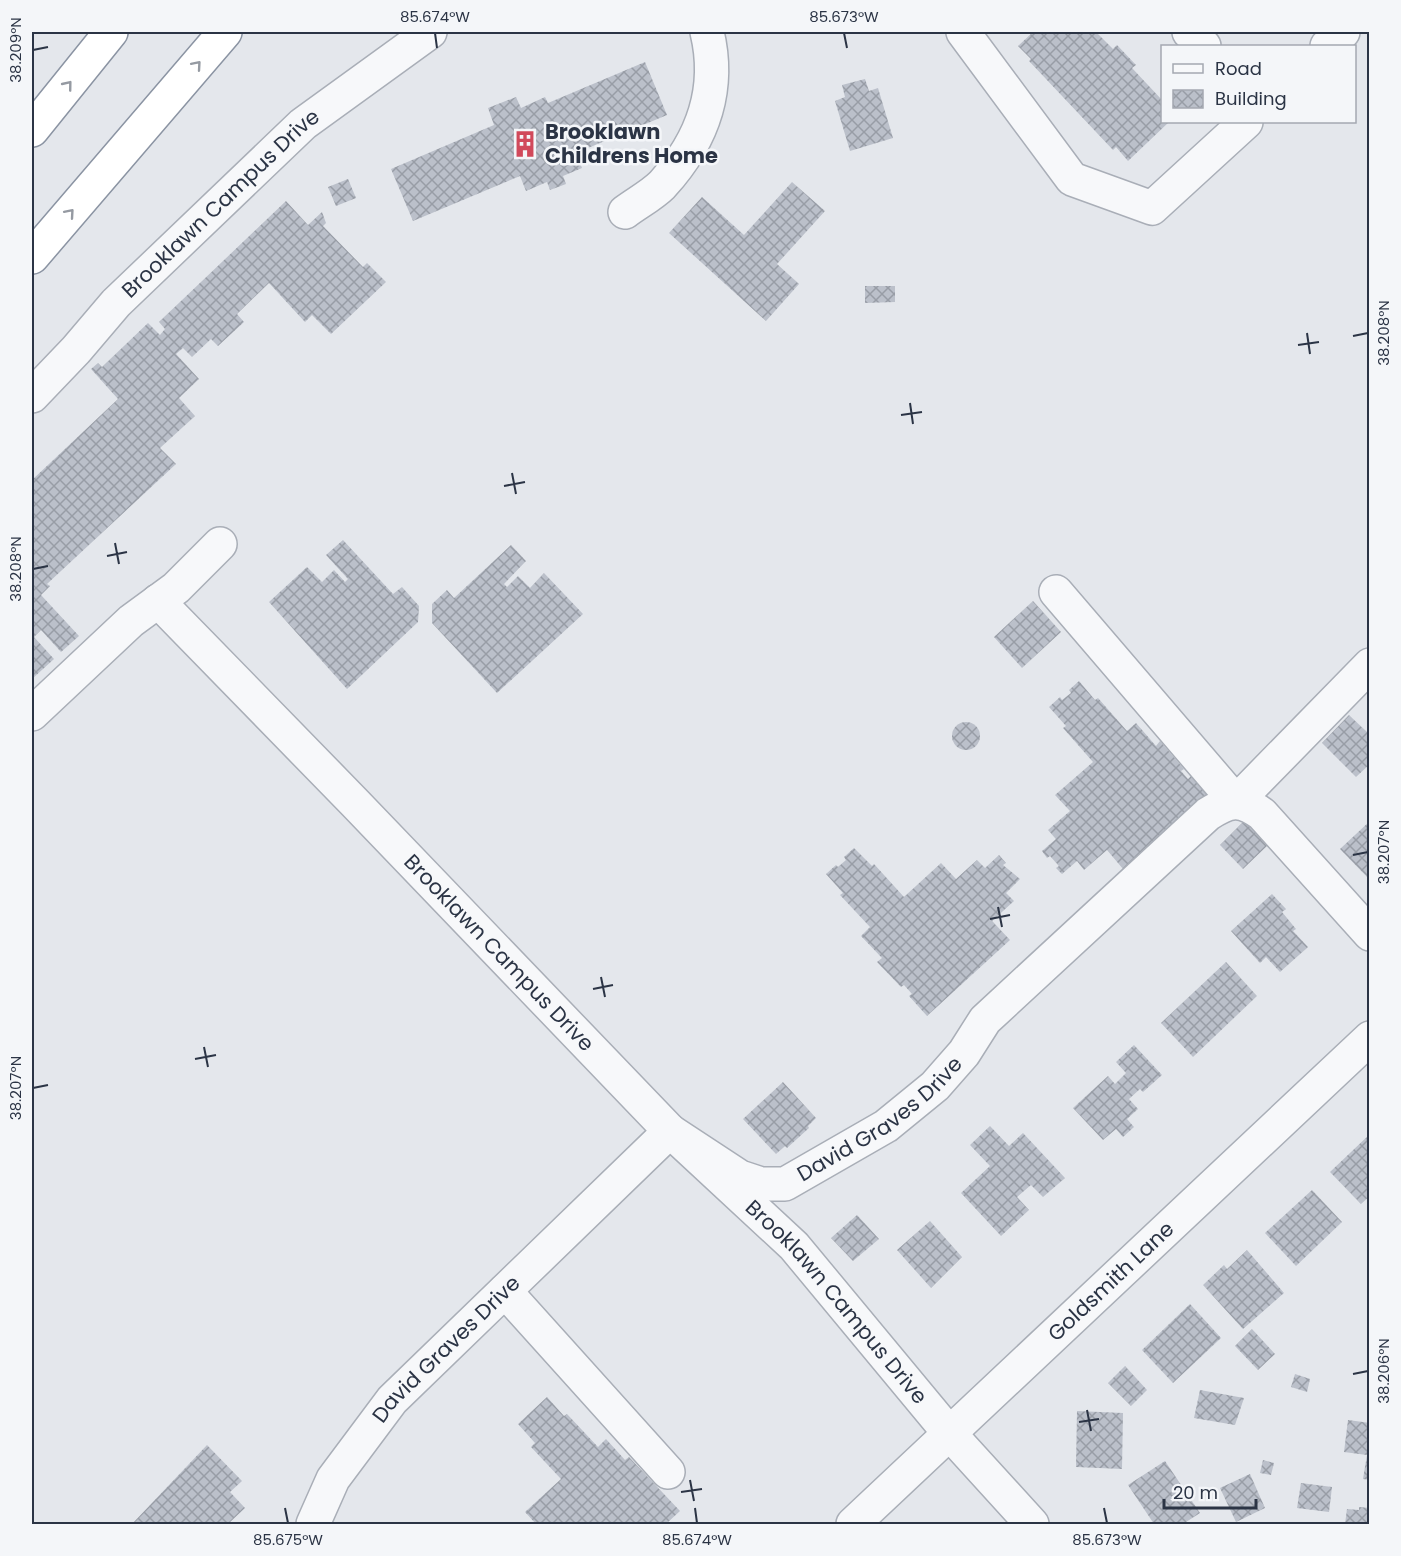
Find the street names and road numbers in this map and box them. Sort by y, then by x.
street label: Brooklawn Campus Drive [115,102,325,304]
street label: Brooklawn Campus Drive [398,848,601,1057]
street label: David Graves Drive [792,1050,969,1188]
street label: Brooklawn Campus Drive [739,1193,934,1410]
street label: Goldsmith Lane [1041,1215,1180,1348]
street label: David Graves Drive [365,1269,526,1428]

